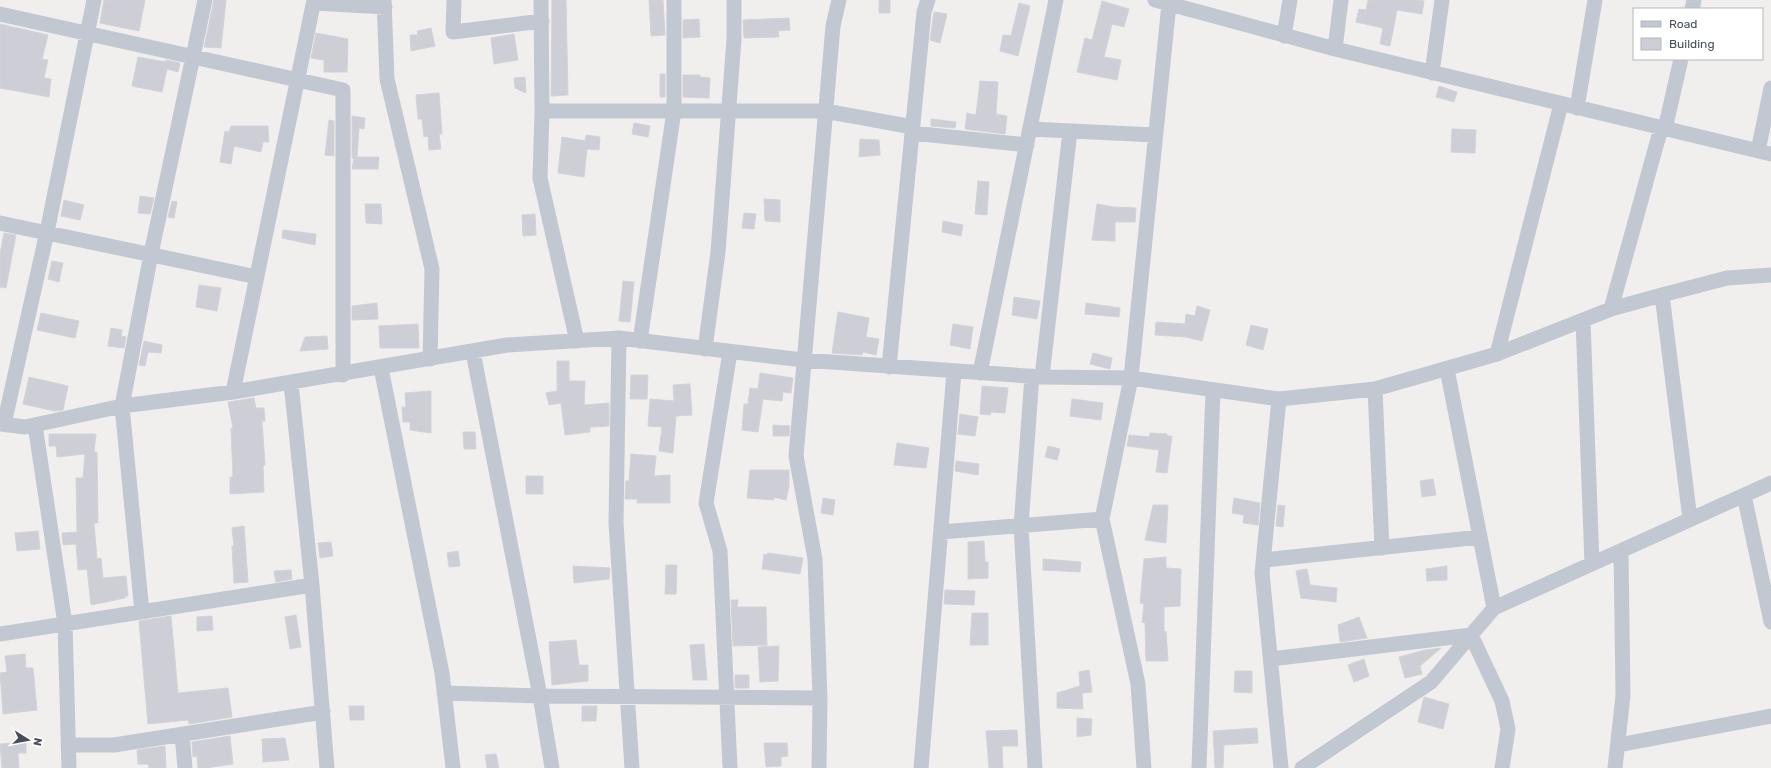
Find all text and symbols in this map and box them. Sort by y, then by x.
legend [1633,8,1763,60]
text: Road [1669,17,1697,31]
text: Building [1669,37,1715,51]
north arrow [8,720,48,760]
text: N [30,737,44,747]

